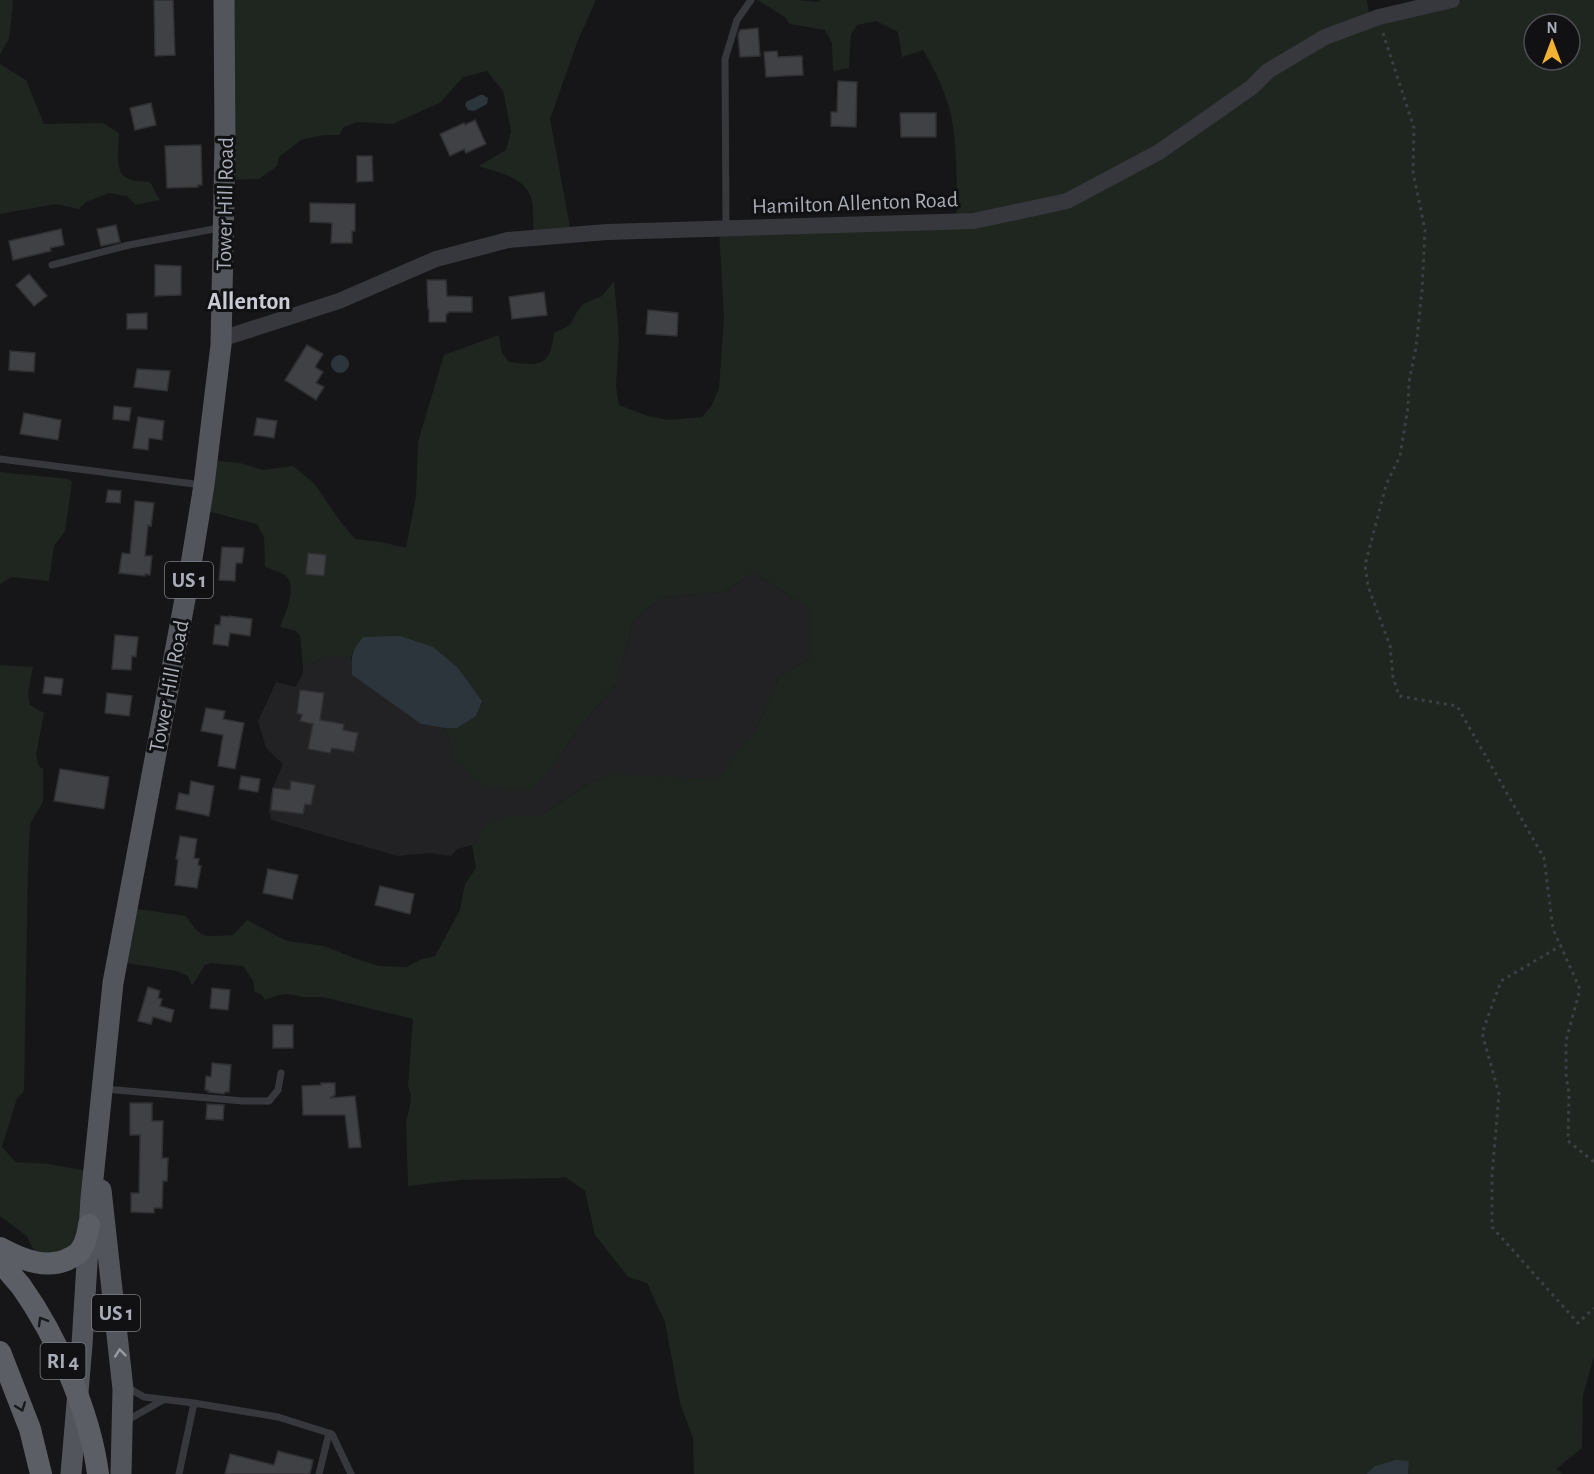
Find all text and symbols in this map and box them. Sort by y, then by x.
north arrow [1522,12,1582,72]
text: N [1546,20,1558,36]
street label: Tower Hill Road [213,137,237,271]
street label: Hamilton Allenton Road [752,188,959,218]
district label: Allenton [207,290,291,314]
road number: US 1 [165,562,213,598]
street label: Tower Hill Road [145,618,193,754]
road number: US 1 [92,1295,140,1331]
one-way arrow [38,1317,49,1327]
road number: RI 4 [40,1343,86,1379]
one-way arrow [114,1348,127,1357]
one-way arrow [14,1401,27,1411]

